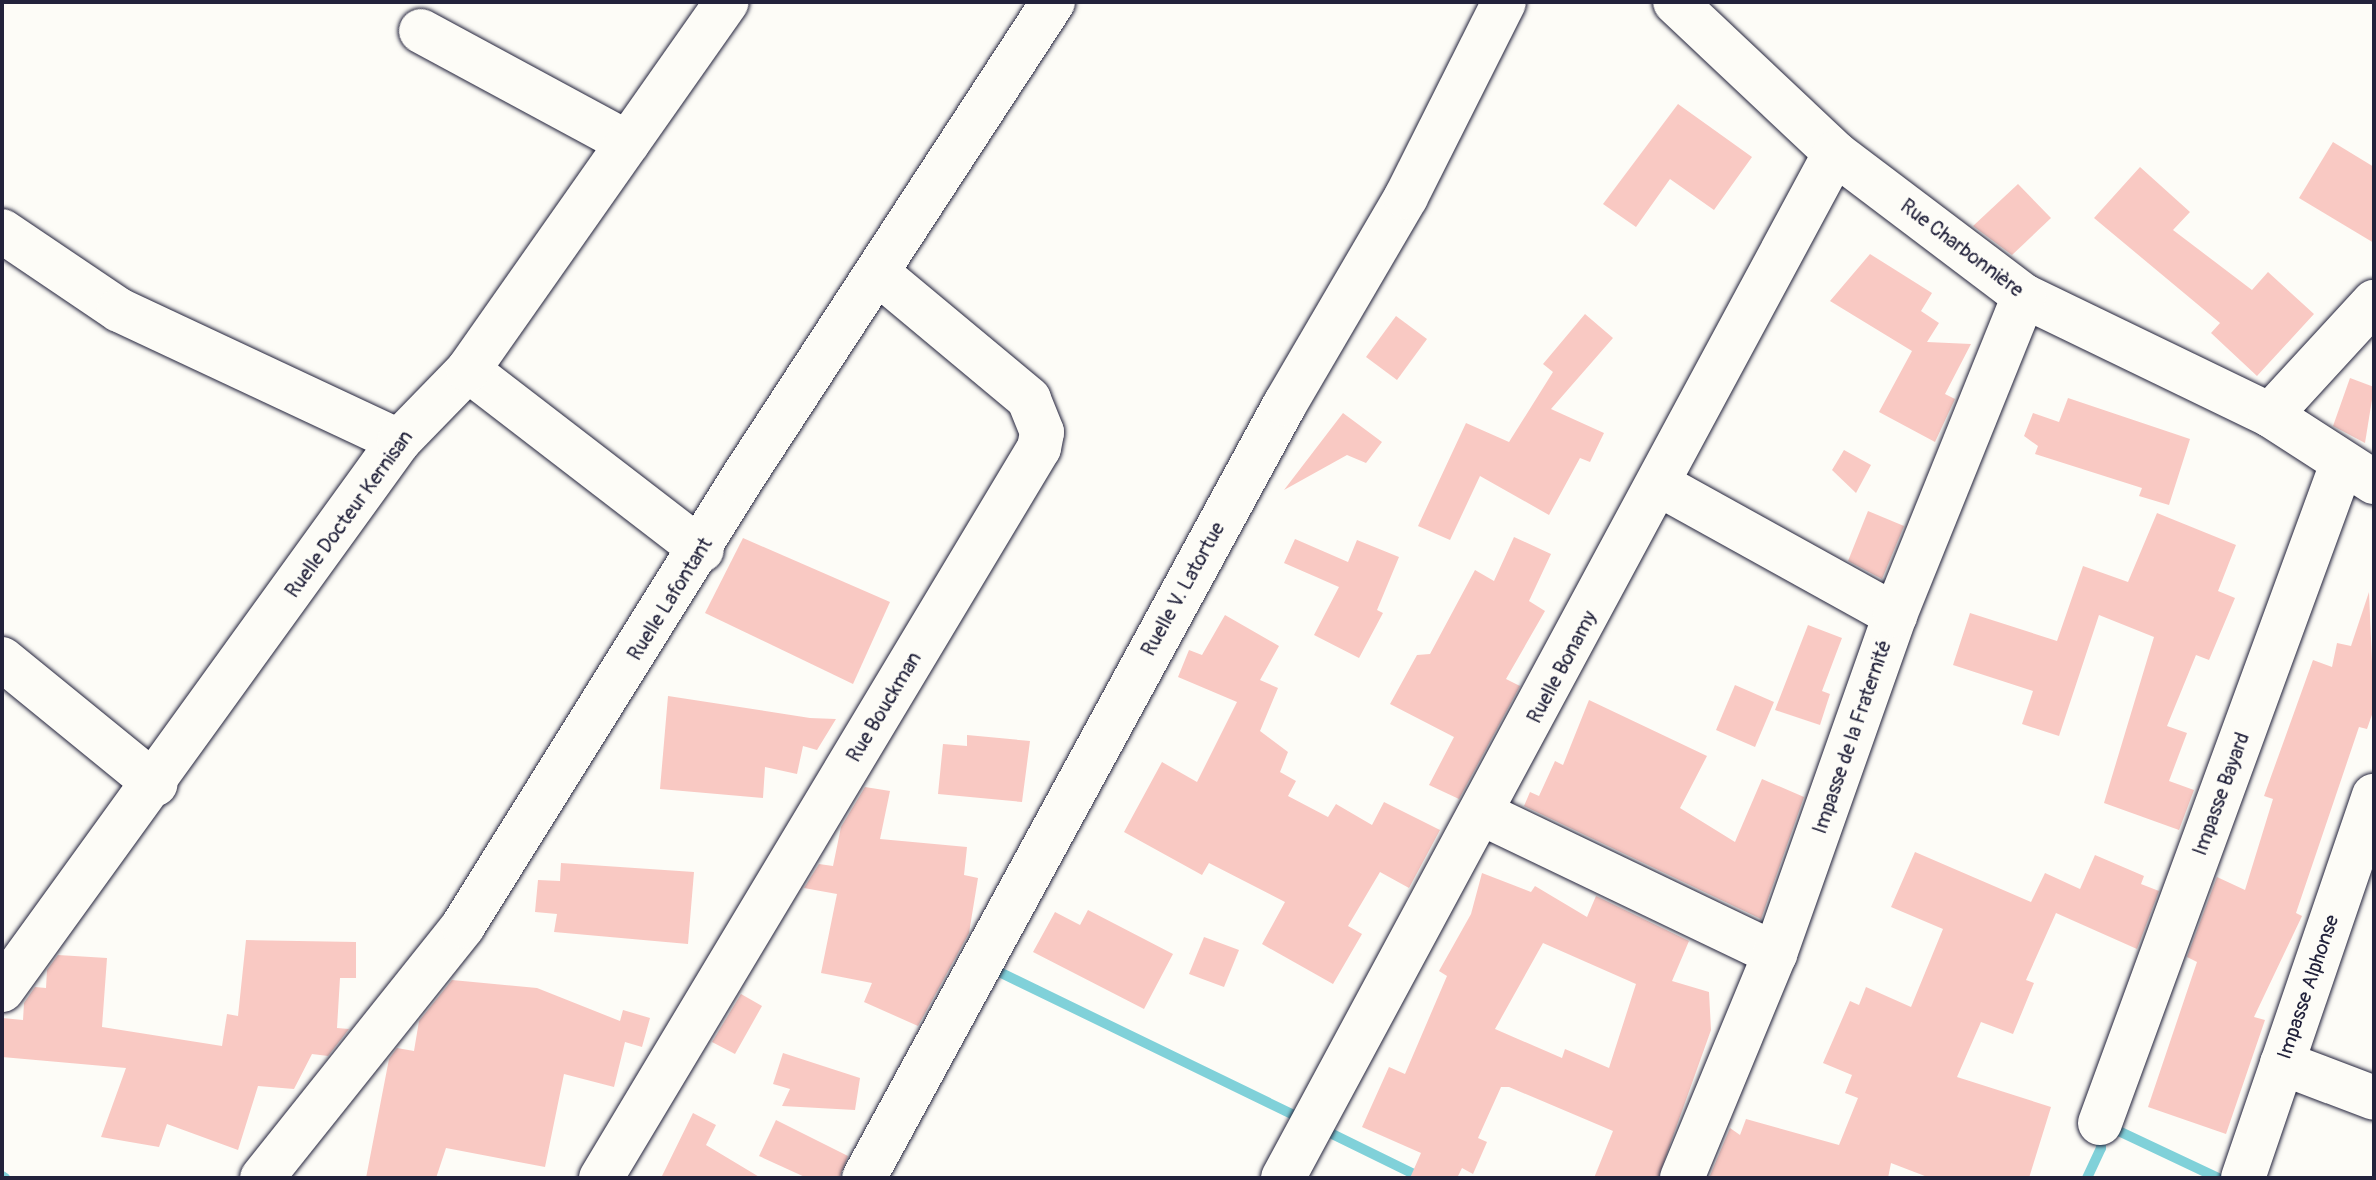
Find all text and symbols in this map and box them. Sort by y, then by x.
street label: Rue Charbonnière [1896,194,2028,302]
street label: Ruelle Docteur Kernisan [280,426,418,602]
street label: Ruelle V. Latortue [1136,518,1230,660]
street label: Ruelle Lafontant [623,533,717,665]
street label: Ruelle Bonamy [1522,607,1602,727]
street label: Impasse de la Fraternité [1808,637,1896,837]
street label: Rue Bouckman [842,648,926,766]
street label: Impasse Bayard [2188,729,2254,859]
street label: Impasse Alphonse [2272,912,2344,1062]

